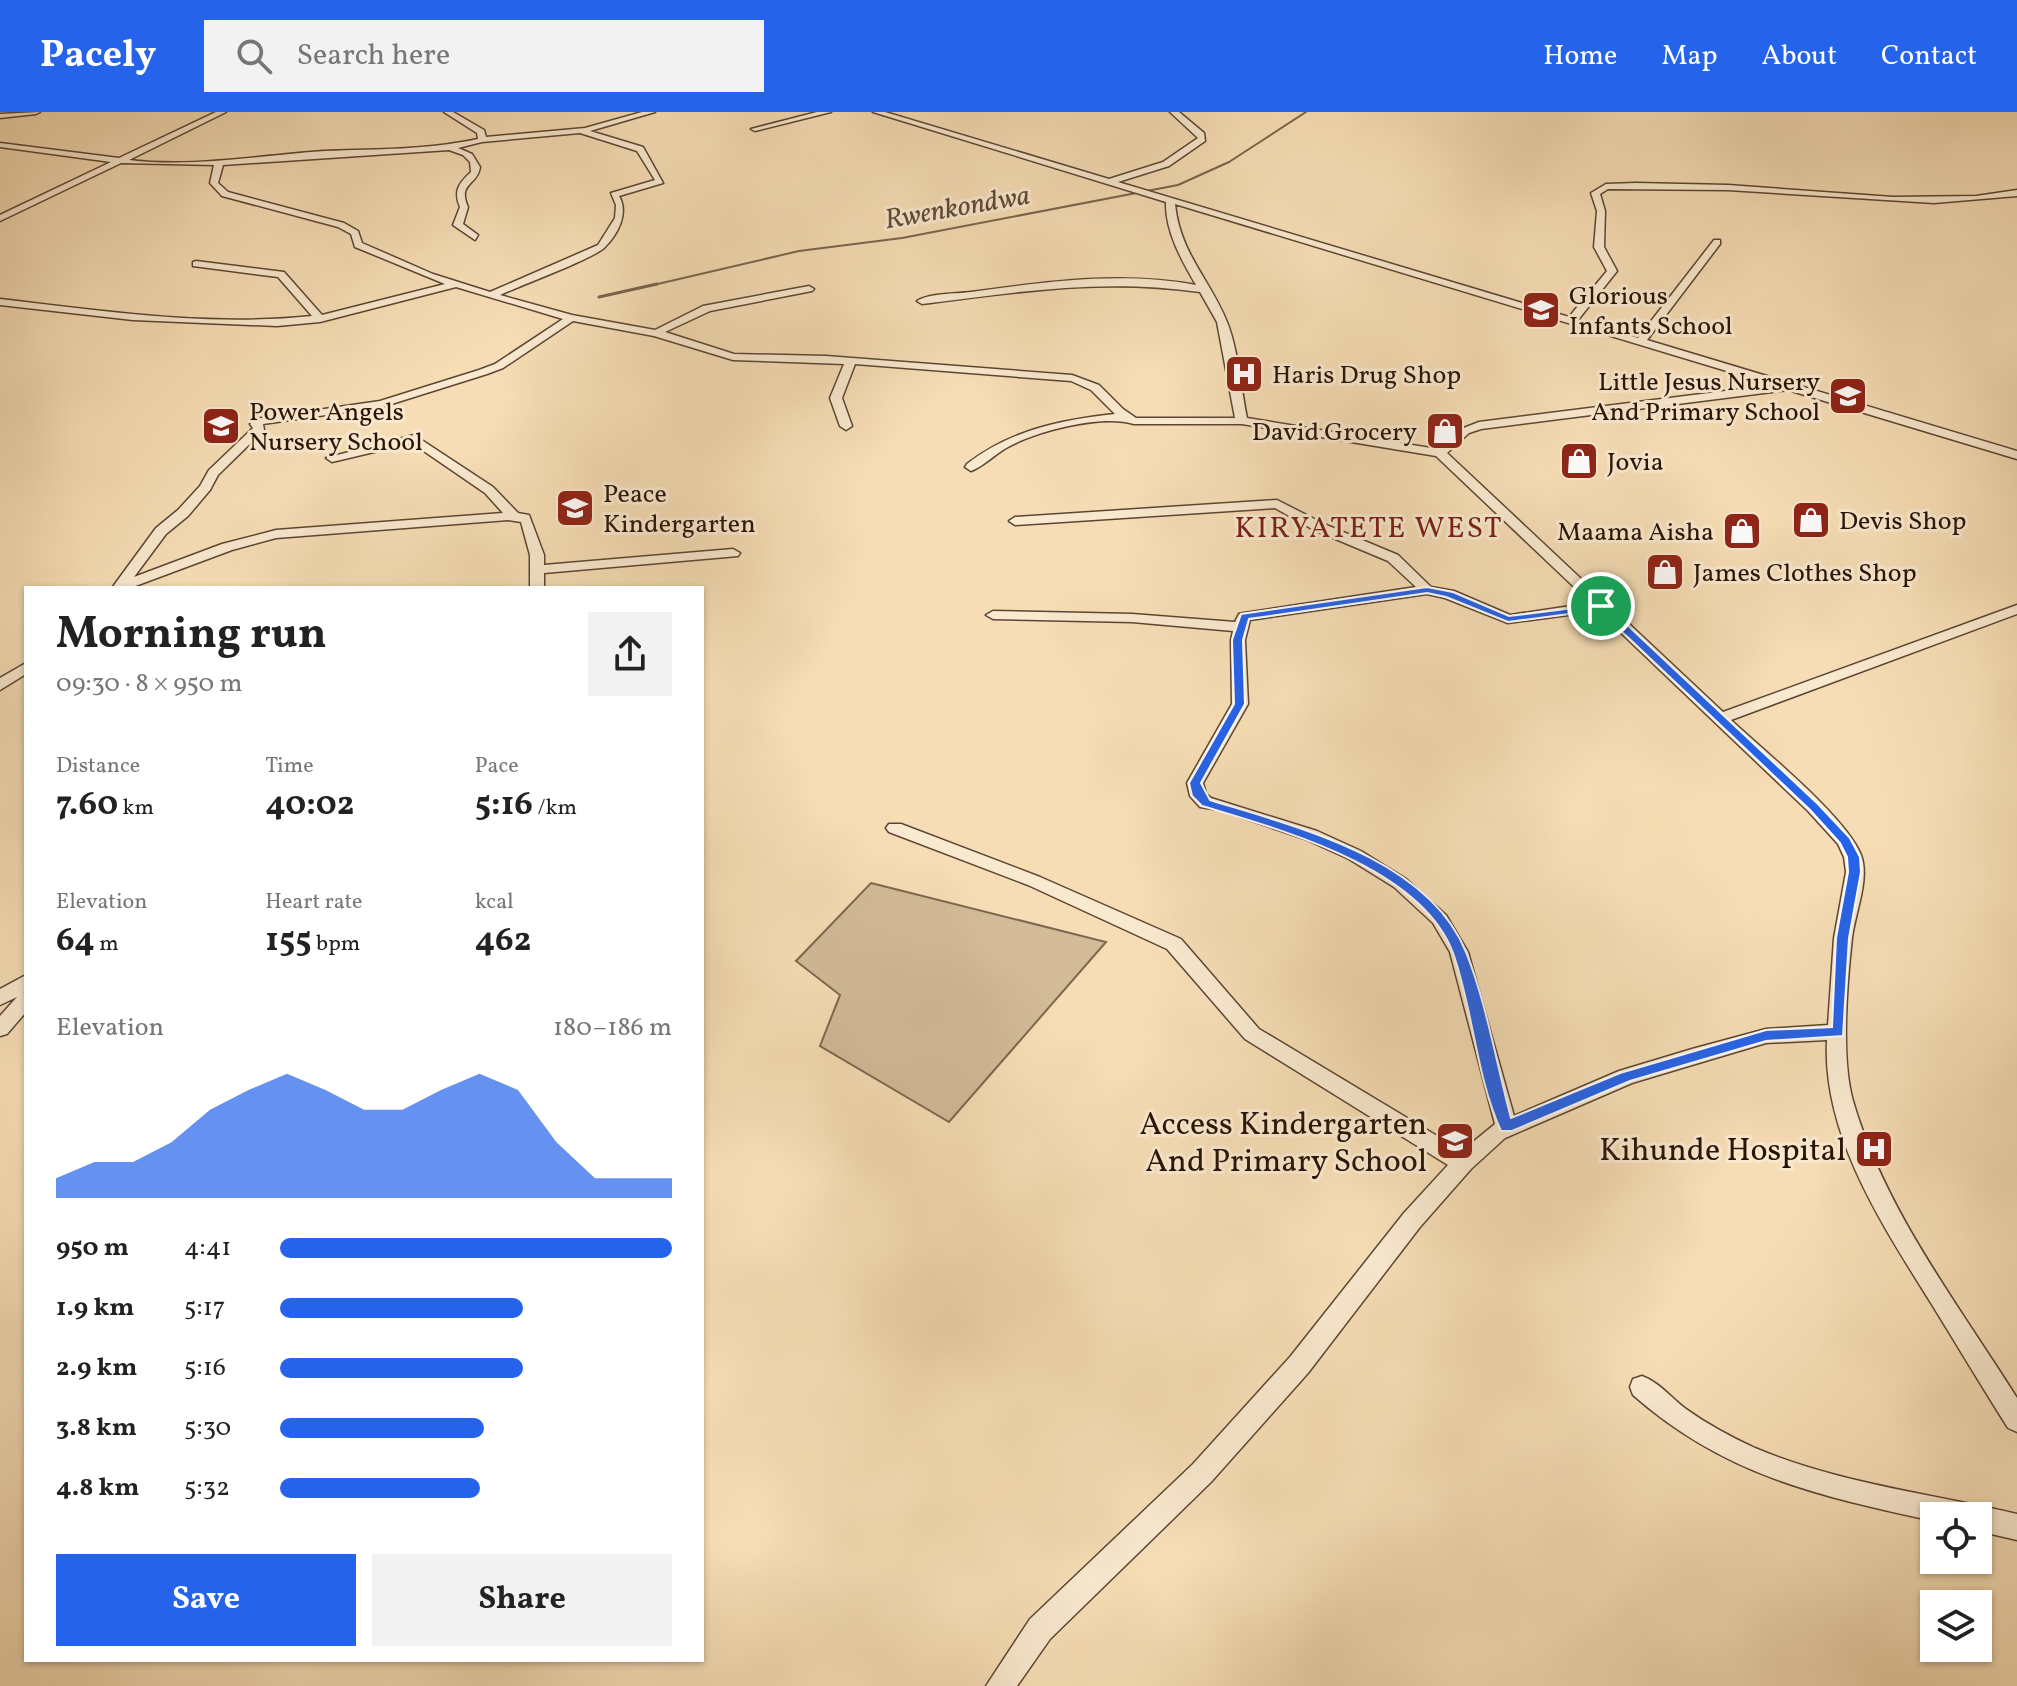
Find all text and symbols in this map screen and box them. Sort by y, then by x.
search box [204,20,764,92]
text: Pacely [40,30,156,83]
icon: search [232,34,276,78]
text: Search here [296,35,450,77]
text: Home [1543,37,1617,76]
text: Map [1661,37,1717,76]
text: About [1761,37,1837,76]
text: Contact [1881,37,1977,76]
water label: Rwenkondwa [882,176,1033,240]
place label: Glorious Infants School [1569,279,1733,345]
school or university icon: Glorious Infants School [1520,289,1562,331]
hospital icon: Haris Drug Shop [1223,353,1265,395]
place label: Haris Drug Shop [1272,358,1461,394]
place label: Little Jesus Nursery And Primary School [1591,365,1820,431]
school or university icon: Little Jesus Nursery And Primary School [1827,375,1869,417]
place label: Power Angels Nursery School [249,395,423,461]
school or university icon: Power Angels Nursery School [200,405,242,447]
shop icon: David Grocery [1424,410,1466,452]
place label: David Grocery [1252,415,1417,451]
shop icon: Jovia [1558,440,1600,482]
place label: Jovia [1607,445,1664,481]
place label: Peace Kindergarten [603,477,756,543]
school or university icon: Peace Kindergarten [554,487,596,529]
shop icon: Devis Shop [1790,499,1832,541]
place label: Devis Shop [1839,504,1967,540]
district label: KIRYATETE WEST [1235,508,1503,550]
shop icon: Maama Aisha [1721,510,1763,552]
place label: Maama Aisha [1557,515,1714,551]
shop icon: James Clothes Shop [1644,551,1686,593]
place label: James Clothes Shop [1693,556,1917,592]
pin [1567,572,1635,640]
icon: arrive [1579,584,1623,628]
text: Morning run [56,605,327,666]
button: share [588,612,672,696]
text: 09:30 · 8 × 950 m [56,666,242,702]
text: Distance [56,751,140,782]
text: Time [265,751,314,782]
text: Pace [475,751,519,782]
text: 7.60 [56,782,118,829]
text: 40:02 [265,782,354,829]
text: 5:16 [475,782,533,829]
text: km [118,793,154,824]
text: /km [533,793,577,824]
text: Elevation [56,887,147,918]
text: Heart rate [265,887,362,918]
text: kcal [475,887,514,918]
text: 64 [56,918,95,965]
text: 155 [265,918,312,965]
text: 462 [475,918,531,965]
text: m [95,929,119,960]
text: bpm [312,929,360,960]
text: Elevation [56,1010,164,1046]
text: 180–186 m [553,1010,672,1046]
place label: Access Kindergarten And Primary School [1140,1104,1427,1185]
school or university icon: Access Kindergarten And Primary School [1434,1120,1476,1162]
hospital icon: Kihunde Hospital [1853,1128,1895,1170]
place label: Kihunde Hospital [1599,1130,1846,1174]
text: 950 m [56,1230,129,1266]
text: 4:41 [184,1230,231,1266]
text: 1.9 km [56,1290,134,1326]
text: 5:17 [184,1290,225,1326]
text: 2.9 km [56,1350,137,1386]
text: 5:16 [184,1350,226,1386]
text: 3.8 km [56,1410,137,1446]
text: 5:30 [184,1410,231,1446]
text: 4.8 km [56,1470,139,1506]
text: 5:32 [184,1470,230,1506]
map controls [1920,1502,1992,1662]
button: locate [1920,1502,1992,1574]
button: Save [56,1554,356,1646]
button: Share [372,1554,672,1646]
button: layers [1920,1590,1992,1662]

